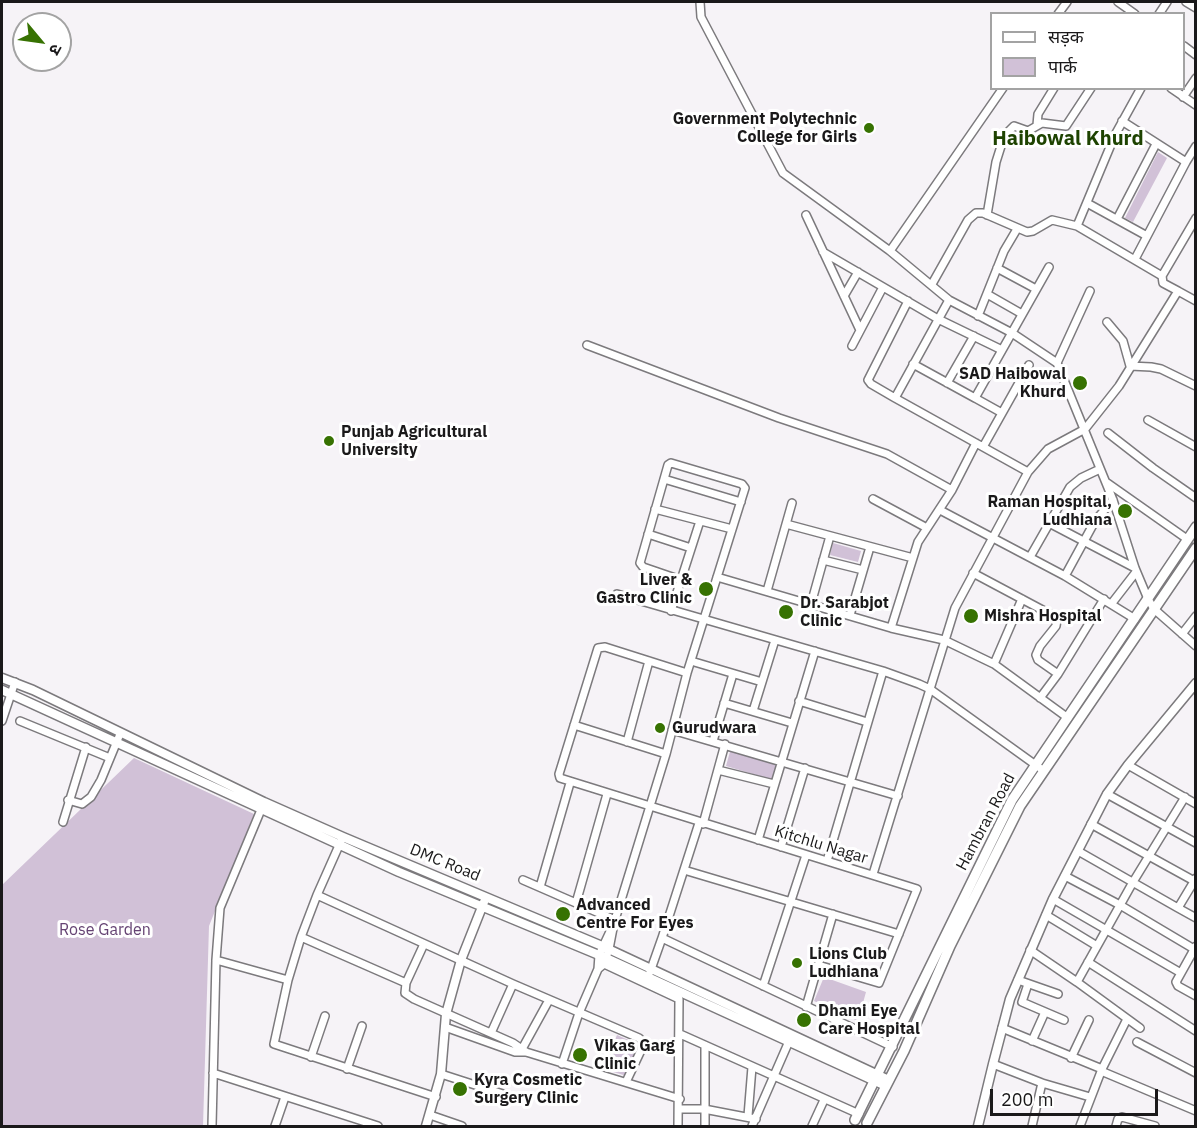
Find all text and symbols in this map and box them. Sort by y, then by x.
north arrow [12,12,72,72]
legend [990,12,1185,90]
text: सड़क [1048,25,1084,48]
text: उ [45,41,67,59]
text: पार्क [1048,55,1077,78]
place label: Government Polytechnic College for Girls [673,109,857,147]
marker: Government Polytechnic College for Girls [862,121,876,135]
district label: Haibowal Khurd [992,127,1144,151]
place label: SAD Haibowal Khurd [959,364,1066,402]
marker: SAD Haibowal Khurd [1071,374,1089,392]
place label: Punjab Agricultural University [341,422,487,460]
marker: Punjab Agricultural University [322,434,336,448]
place label: Raman Hospital, Ludhiana [987,492,1112,530]
marker: Raman Hospital, Ludhiana [1116,502,1134,520]
place label: Liver & Gastro Clinic [596,570,692,608]
marker: Liver & Gastro Clinic [697,580,715,598]
place label: Dr. Sarabjot Clinic [800,593,889,631]
marker: Dr. Sarabjot Clinic [777,603,795,621]
place label: Mishra Hospital [984,606,1101,626]
marker: Mishra Hospital [962,607,980,625]
place label: Gurudwara [672,718,756,738]
marker: Gurudwara [653,721,667,735]
street label: Hambran Road [952,770,1020,874]
street label: Kitchlu Nagar [772,822,870,868]
street label: DMC Road [407,840,483,886]
place label: Advanced Centre For Eyes [576,895,694,933]
marker: Advanced Centre For Eyes [554,905,572,923]
park label: Rose Garden [59,920,151,940]
place label: Lions Club Ludhiana [809,944,887,982]
marker: Lions Club Ludhiana [790,956,804,970]
place label: Dhami Eye Care Hospital [818,1001,920,1039]
marker: Dhami Eye Care Hospital [795,1011,813,1029]
place label: Vikas Garg Clinic [594,1036,675,1074]
marker: Vikas Garg Clinic [571,1046,589,1064]
place label: Kyra Cosmetic Surgery Clinic [474,1070,582,1108]
scale bar [993,1077,1161,1115]
marker: Kyra Cosmetic Surgery Clinic [451,1080,469,1098]
text: 200 m [1001,1088,1053,1111]

